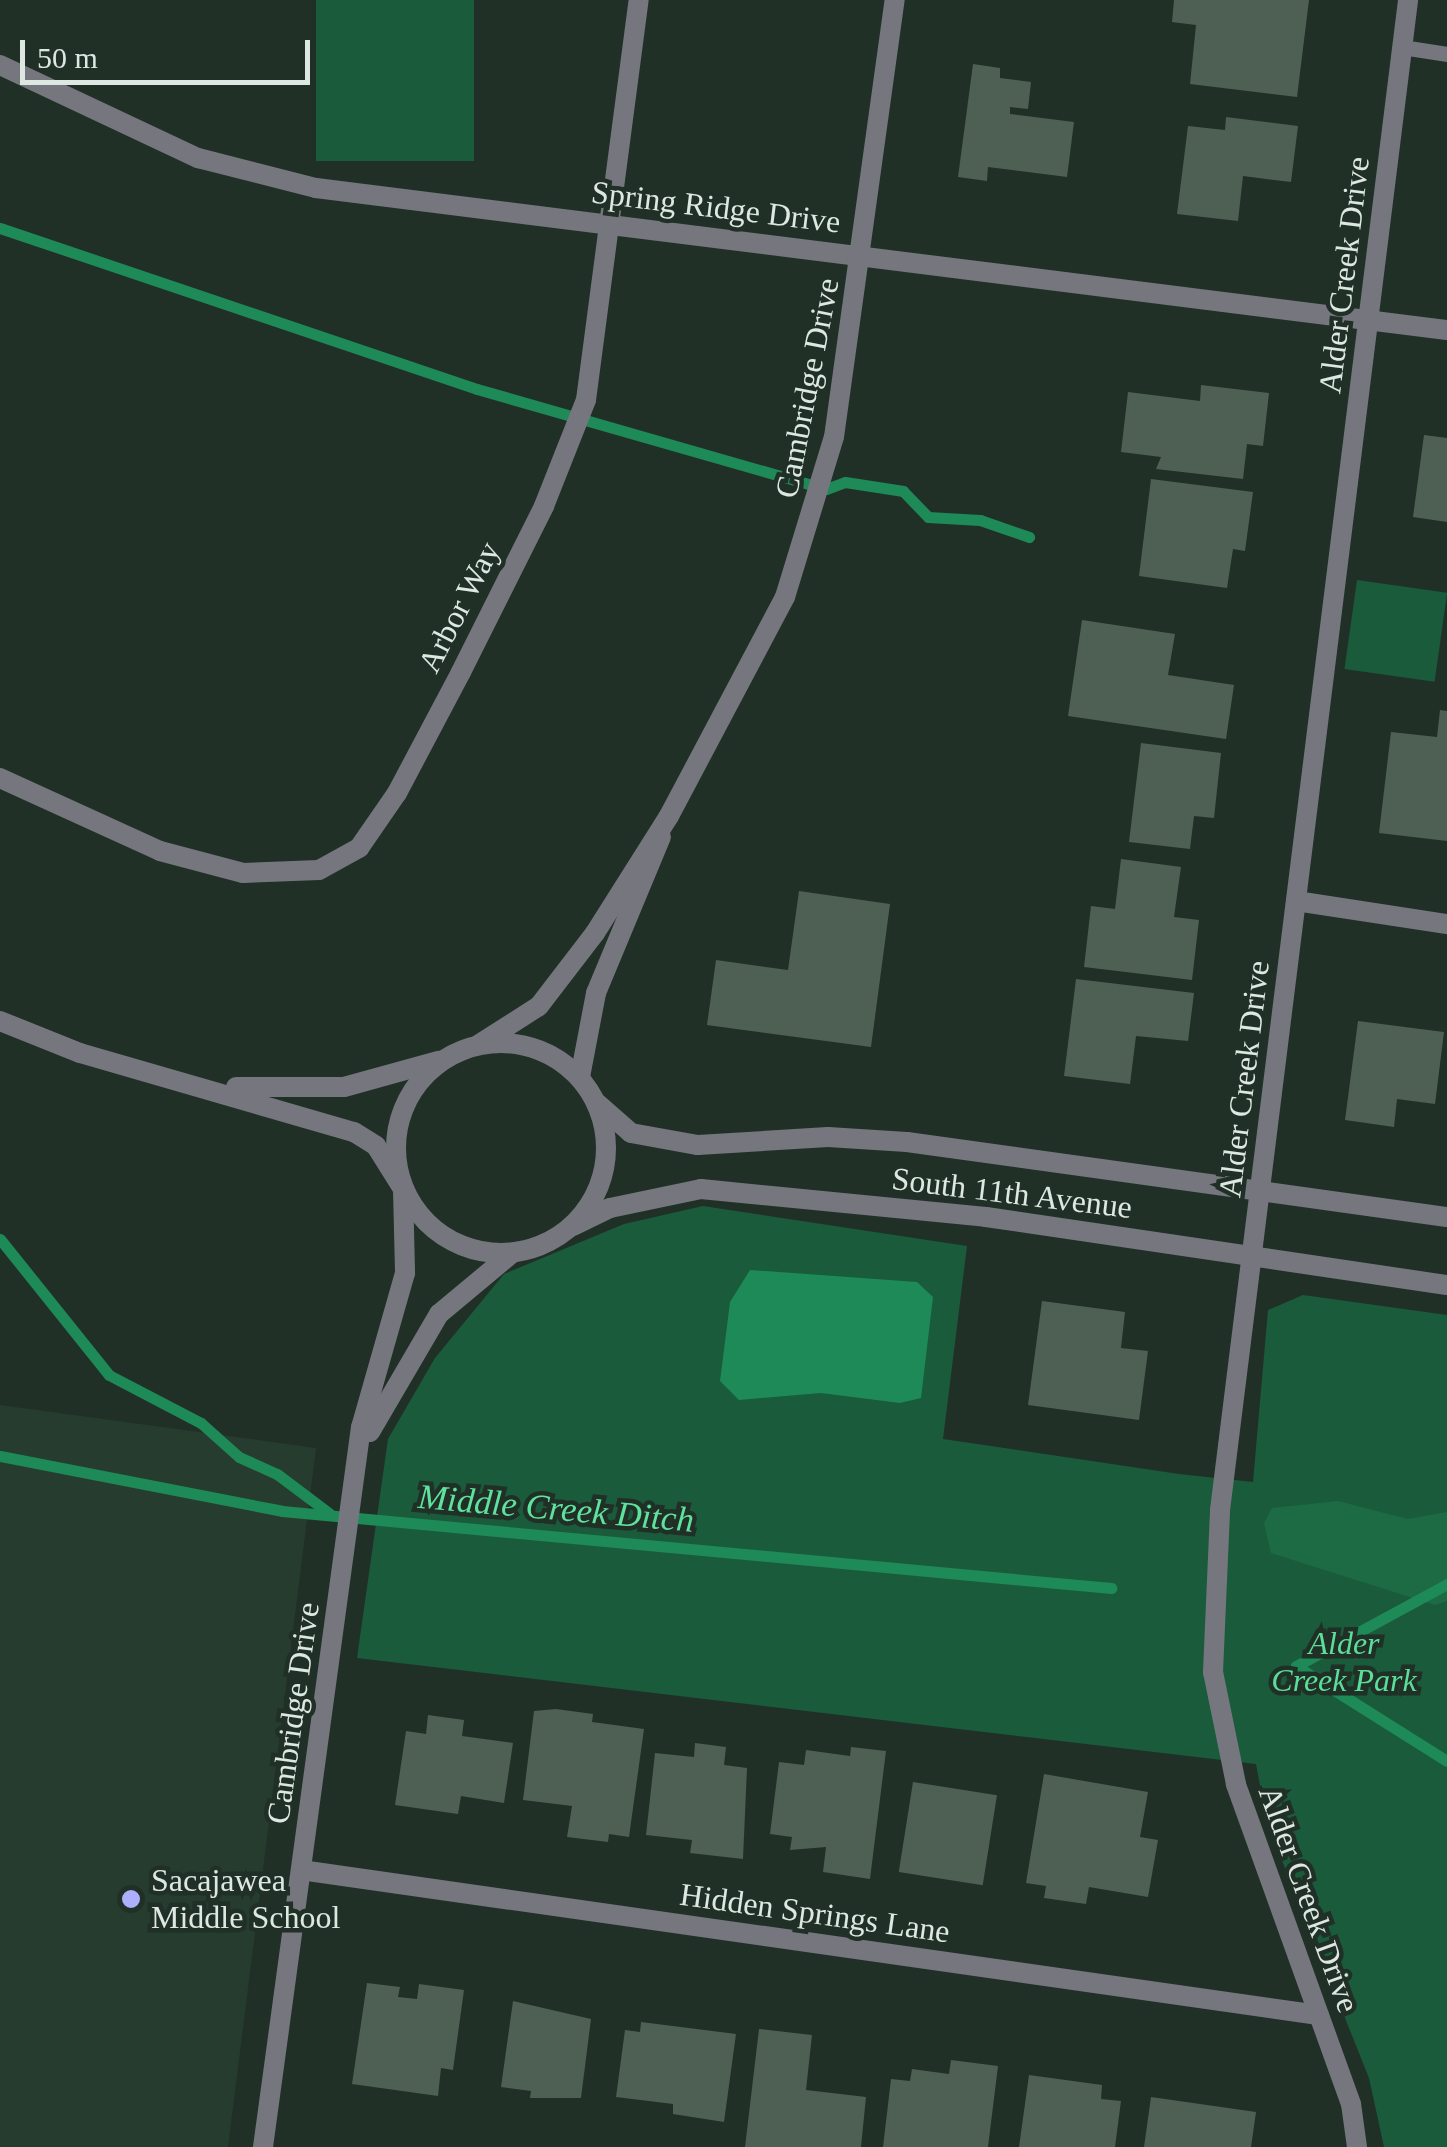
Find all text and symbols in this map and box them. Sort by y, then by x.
scale bar [25,20,315,82]
text: 50 m [37,41,98,74]
street label: Alder Creek Drive [1310,154,1378,396]
street label: Spring Ridge Drive [589,173,843,241]
street label: Cambridge Drive [767,275,847,501]
street label: Arbor Way [410,535,508,679]
street label: Alder Creek Drive [1210,958,1278,1200]
street label: South 11th Avenue [889,1159,1135,1227]
water label: Middle Creek Ditch [416,1476,696,1542]
street label: Cambridge Drive [258,1600,328,1826]
park label: Alder Creek Park [1271,1625,1417,1700]
street label: Alder Creek Drive [1250,1781,1368,2017]
place label: Sacajawea Middle School [151,1862,340,1937]
street label: Hidden Springs Lane [678,1875,952,1951]
marker: Sacajawea Middle School [120,1888,142,1910]

